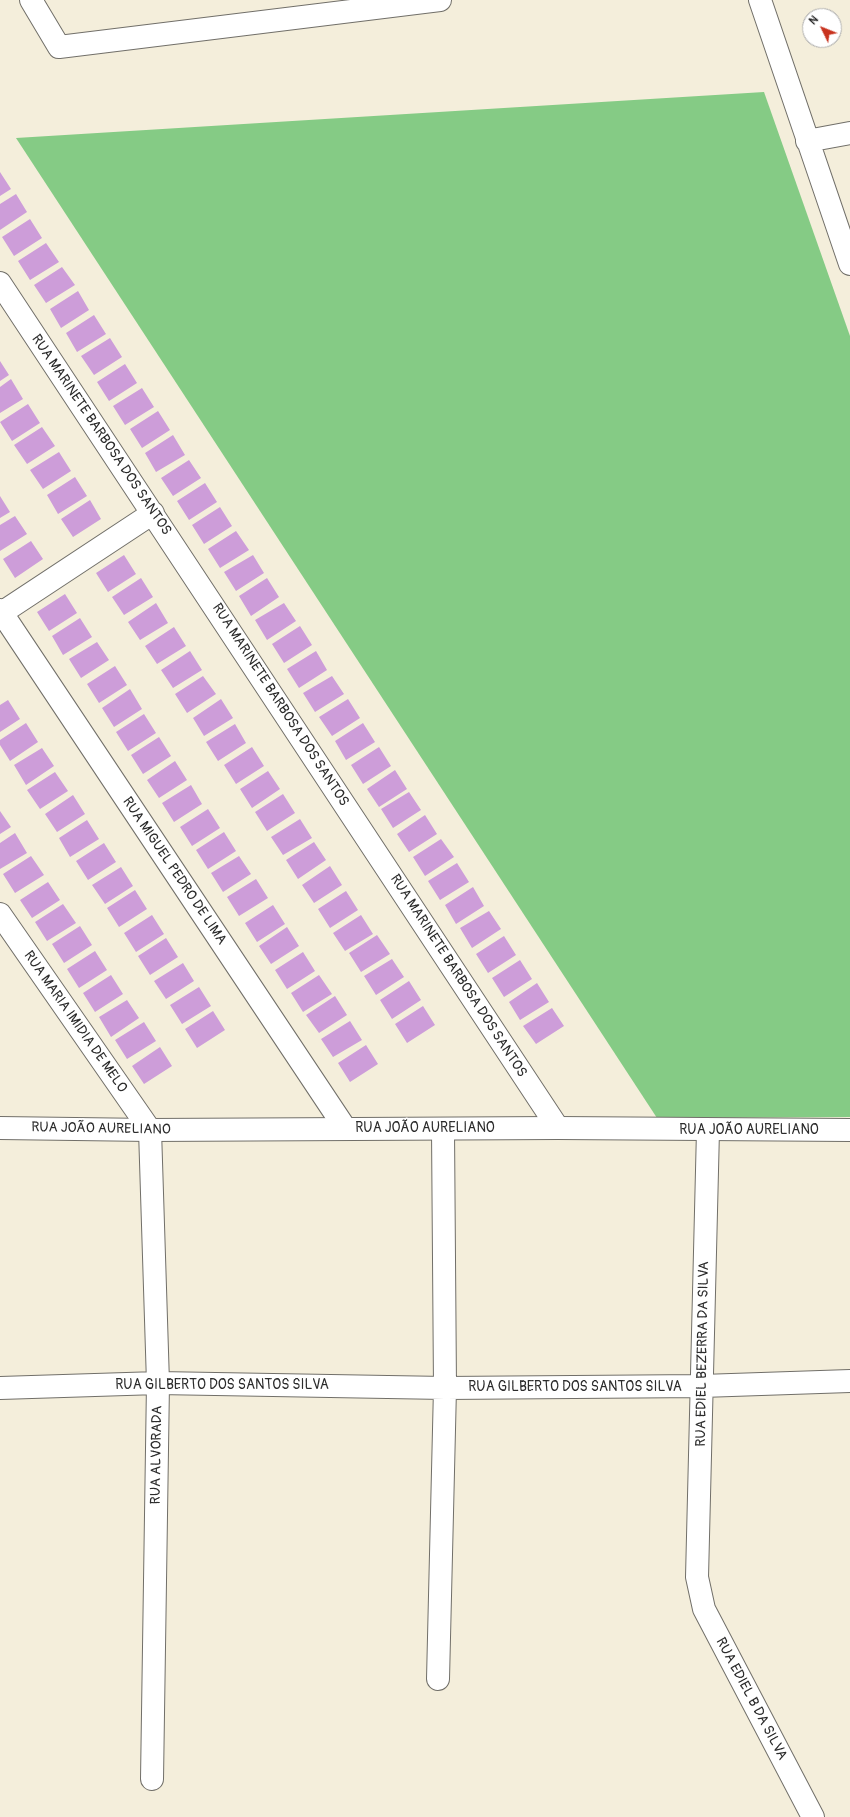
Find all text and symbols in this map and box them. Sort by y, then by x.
north arrow [802,8,842,48]
text: N [806,13,821,27]
street label: RUA MARINETE BARBOSA DOS SANTOS [27,332,175,538]
street label: RUA MARINETE BARBOSA DOS SANTOS [208,601,352,809]
street label: RUA MIGUEL PEDRO DE LIMA [118,794,230,948]
street label: RUA MARINETE BARBOSA DOS SANTOS [386,872,530,1080]
street label: RUA MARIA IMIDIA DE MELO [20,948,130,1096]
street label: RUA JOÃO AURELIANO [31,1119,171,1139]
street label: RUA JOÃO AURELIANO [355,1120,495,1136]
street label: RUA JOÃO AURELIANO [679,1122,819,1138]
street label: RUA EDIEL BEZERRA DA SILVA [693,1261,713,1447]
street label: RUA GILBERTO DOS SANTOS SILVA [115,1377,329,1393]
street label: RUA GILBERTO DOS SANTOS SILVA [468,1379,682,1395]
street label: RUA ALVORADA [148,1405,166,1505]
street label: RUA EDIEL B DA SILVA [712,1635,790,1763]

